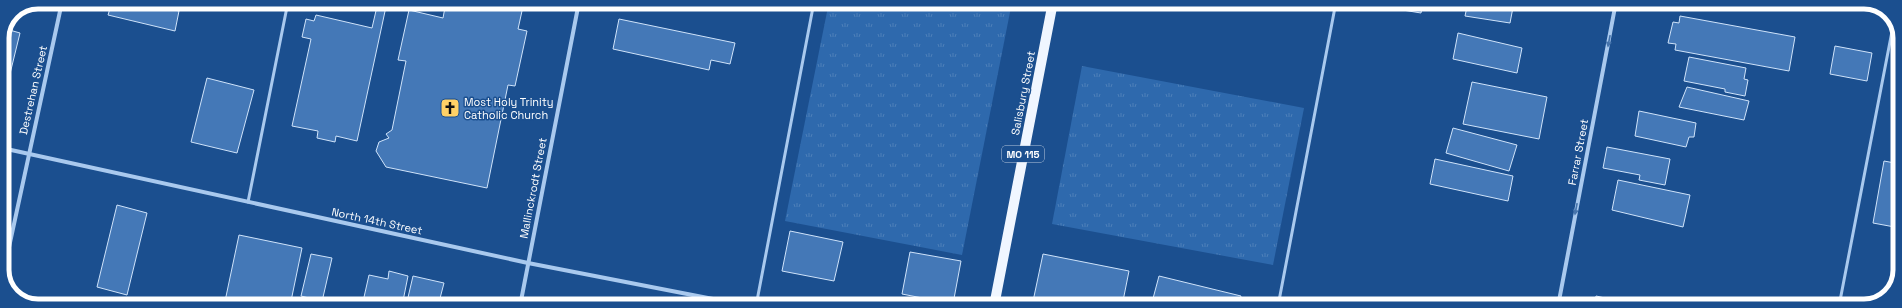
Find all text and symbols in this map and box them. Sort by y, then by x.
one-way arrow [1606,34,1612,47]
street label: Destrehan Street [16,44,50,136]
street label: Salisbury Street [1008,50,1038,136]
place label: Most Holy Trinity Catholic Church [464,95,554,122]
church icon: Most Holy Trinity Catholic Church [439,97,461,119]
street label: Farrar Street [1565,118,1591,186]
street label: Mallinckrodt Street [516,136,550,240]
road number: MO 115 [1002,146,1044,162]
one-way arrow [1573,203,1579,216]
street label: North 14th Street [330,205,424,237]

